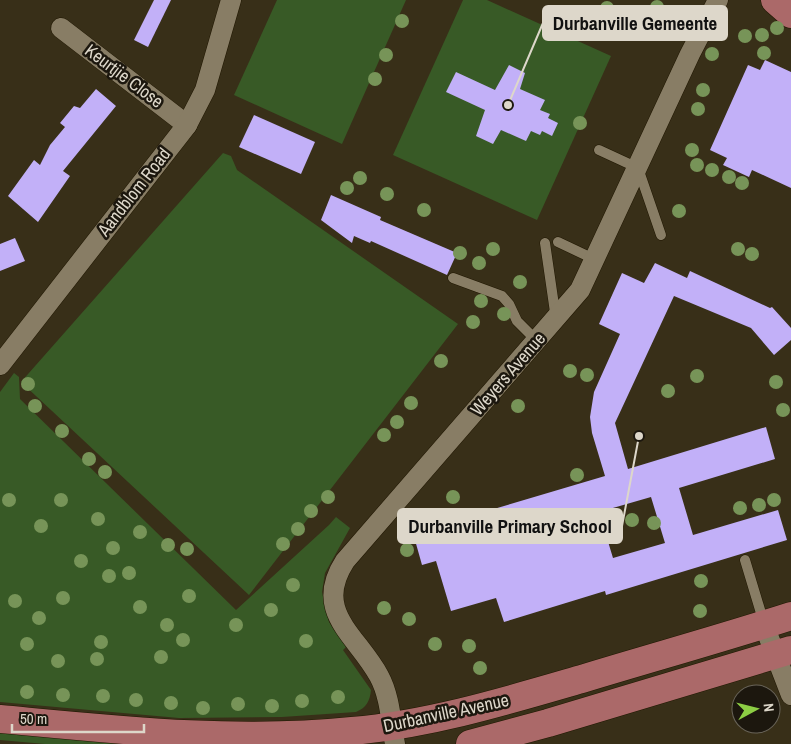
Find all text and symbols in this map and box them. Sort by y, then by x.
callout: Durbanville Gemeente [543,6,727,40]
text: Durbanville Gemeente [553,10,718,36]
street label: Keurtjie Close [80,38,169,113]
street label: Aandblom Road [91,142,176,242]
street label: Weyers Avenue [464,327,551,421]
callout: Durbanville Primary School [398,509,622,543]
text: Durbanville Primary School [408,513,612,539]
north arrow [731,684,781,734]
street label: Durbanville Avenue [381,687,511,738]
scale bar [12,702,145,734]
text: N [759,702,778,713]
text: 50 m [20,708,47,729]

